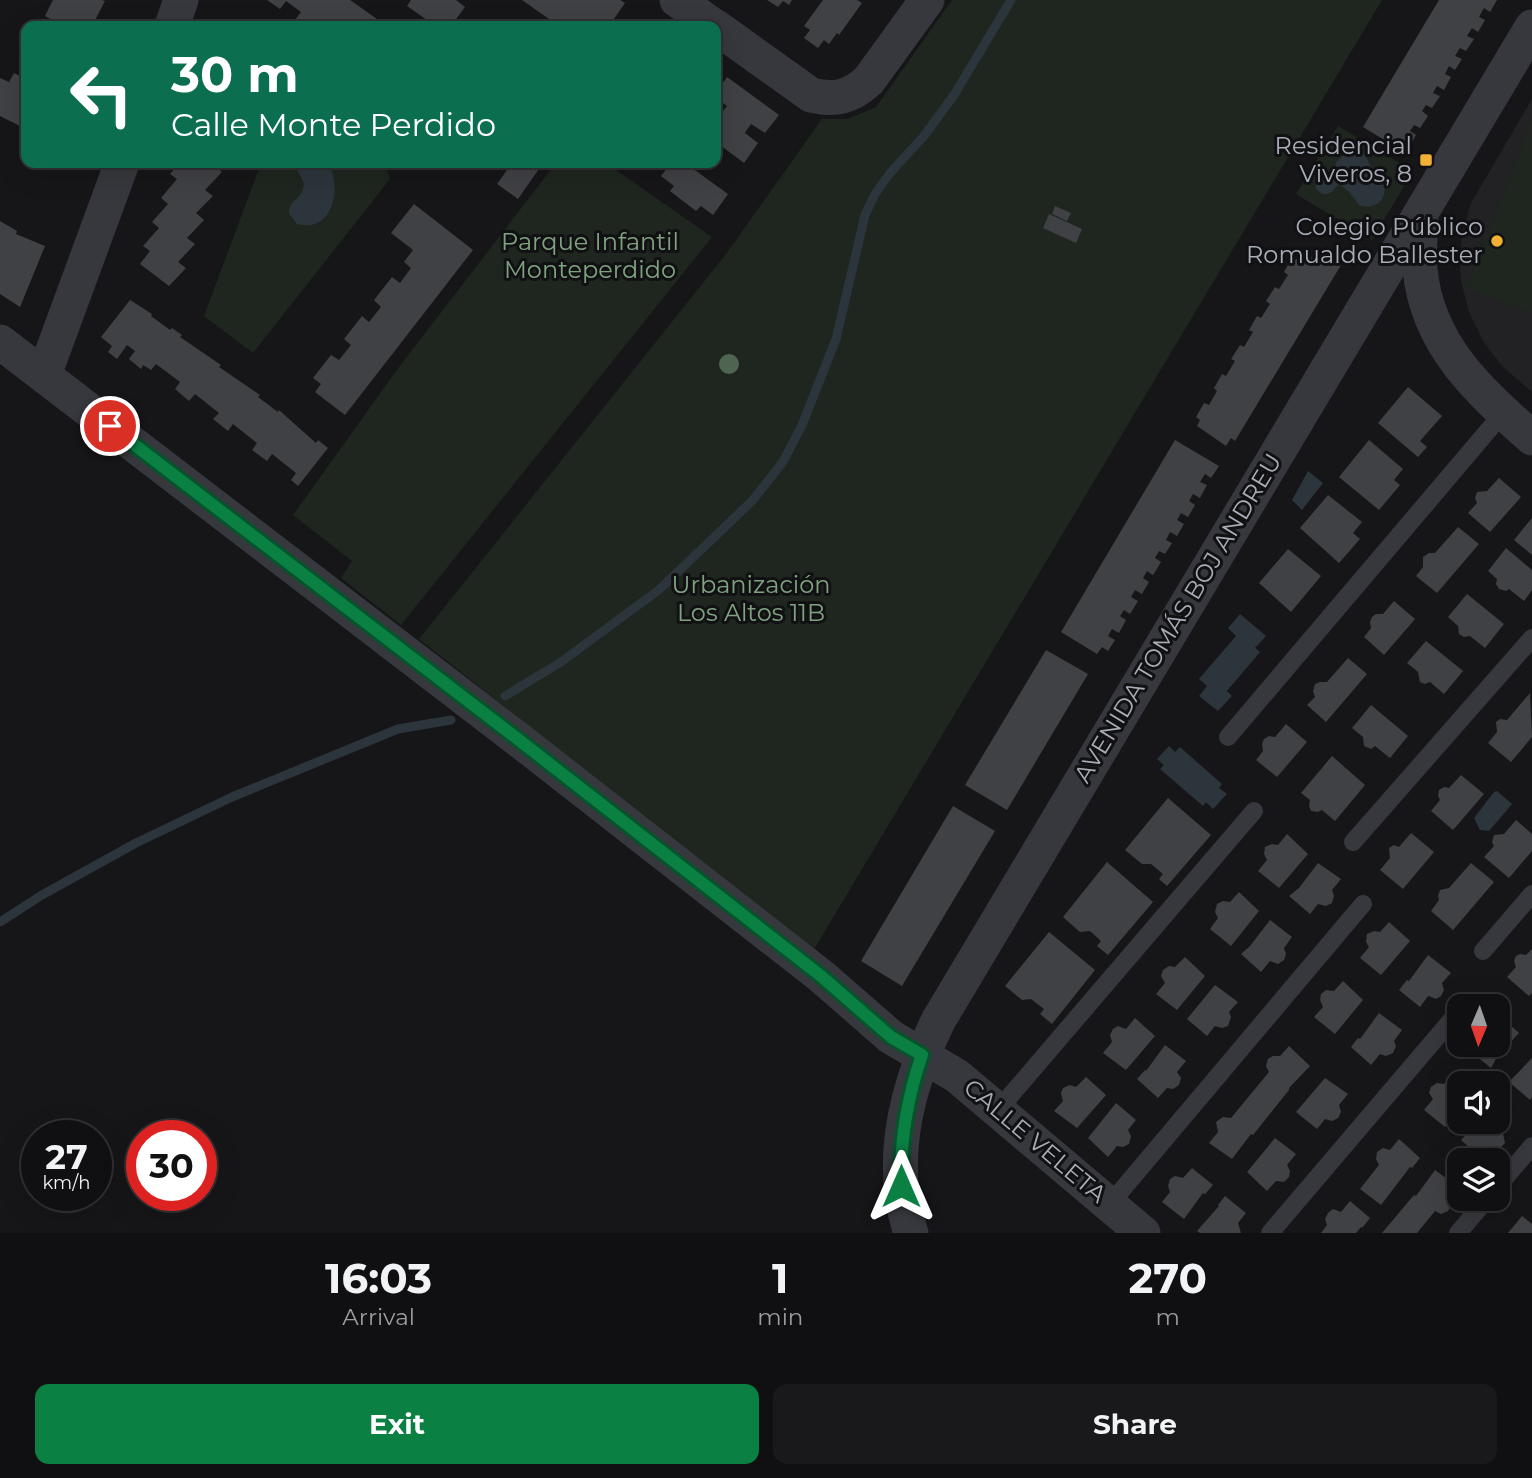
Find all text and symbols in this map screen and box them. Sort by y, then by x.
text: 30 m [171,45,299,104]
icon: left [56,49,147,140]
text: Calle Monte Perdido [171,105,496,144]
place label: Residencial Viveros, 8 [1275,131,1412,188]
marker: Residencial Viveros, 8 [1418,152,1434,168]
place label: Colegio Público Romualdo Ballester [1246,212,1483,269]
park label: Parque Infantil Monteperdido [501,227,679,284]
marker: Colegio Público Romualdo Ballester [1489,233,1505,249]
pin [80,396,140,456]
icon: arrive [91,407,129,445]
street label: AVENIDA TOMÁS BOJ ANDREU [1068,448,1288,787]
park label: Urbanización Los Altos 11B [672,570,830,627]
north arrow [1447,994,1510,1057]
map controls [1447,994,1510,1211]
button: sound [1447,1071,1510,1134]
street label: CALLE VELETA [958,1073,1113,1209]
speed limit sign: 30 [126,1120,217,1211]
text: 27 [45,1135,88,1178]
button: layers [1447,1148,1510,1211]
position arrow [864,1149,938,1223]
text: km/h [42,1172,91,1194]
text: 16:03 [325,1252,432,1304]
text: 1 [772,1252,789,1304]
text: 270 [1128,1252,1207,1304]
text: Arrival [342,1303,415,1331]
text: min [757,1303,803,1331]
text: m [1155,1303,1180,1331]
button: Exit [35,1384,759,1464]
button: Share [773,1384,1497,1464]

